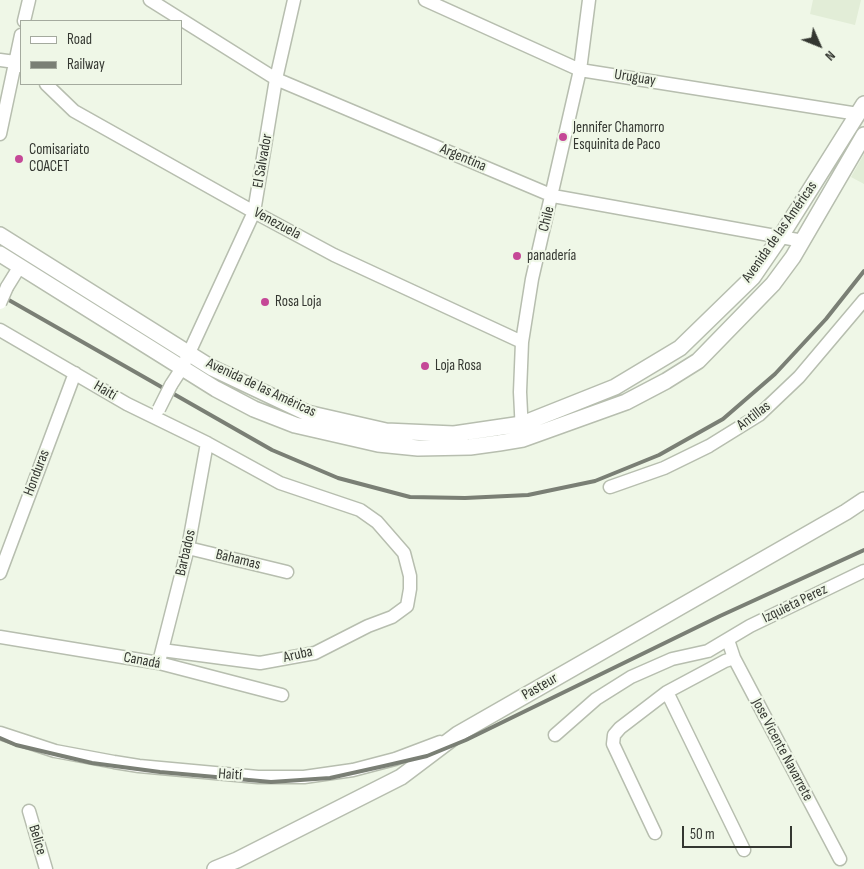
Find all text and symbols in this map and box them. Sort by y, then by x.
legend [20,20,182,85]
north arrow [794,20,844,70]
text: Road [67,30,92,49]
text: N [821,47,839,64]
text: Railway [67,55,105,74]
street label: Uruguay [613,66,657,90]
place label: Jennifer Chamorro Esquinita de Paco [573,119,664,154]
marker: Jennifer Chamorro Esquinita de Paco [557,131,569,143]
street label: El Salvador [249,133,277,189]
street label: Argentina [437,140,489,176]
place label: Comisariato COACET [29,141,89,176]
marker: Comisariato COACET [13,153,25,165]
street label: Avenida de las Américas [738,178,822,286]
street label: Venezuela [250,204,304,244]
street label: Chile [535,205,559,233]
place label: panadería [527,247,576,265]
marker: panadería [511,250,523,262]
place label: Rosa Loja [275,293,322,311]
marker: Rosa Loja [259,296,271,308]
street label: Avenida de las Américas [203,355,319,421]
place label: Loja Rosa [435,357,482,375]
marker: Loja Rosa [419,360,431,372]
street label: Haití [90,377,120,405]
street label: Antillas [734,398,774,434]
street label: Honduras [20,447,54,499]
street label: Barbados [172,528,200,578]
street label: Bahamas [214,546,262,574]
street label: Izquieta Perez [760,581,830,627]
street label: Aruba [282,643,314,667]
street label: Canadá [122,649,162,673]
street label: Pasteur [519,670,561,704]
street label: Jose Vicente Navarrete [747,696,817,804]
street label: Haití [218,765,242,785]
scale bar [684,816,794,848]
street label: Belice [24,823,50,857]
text: 50 m [690,825,715,844]

